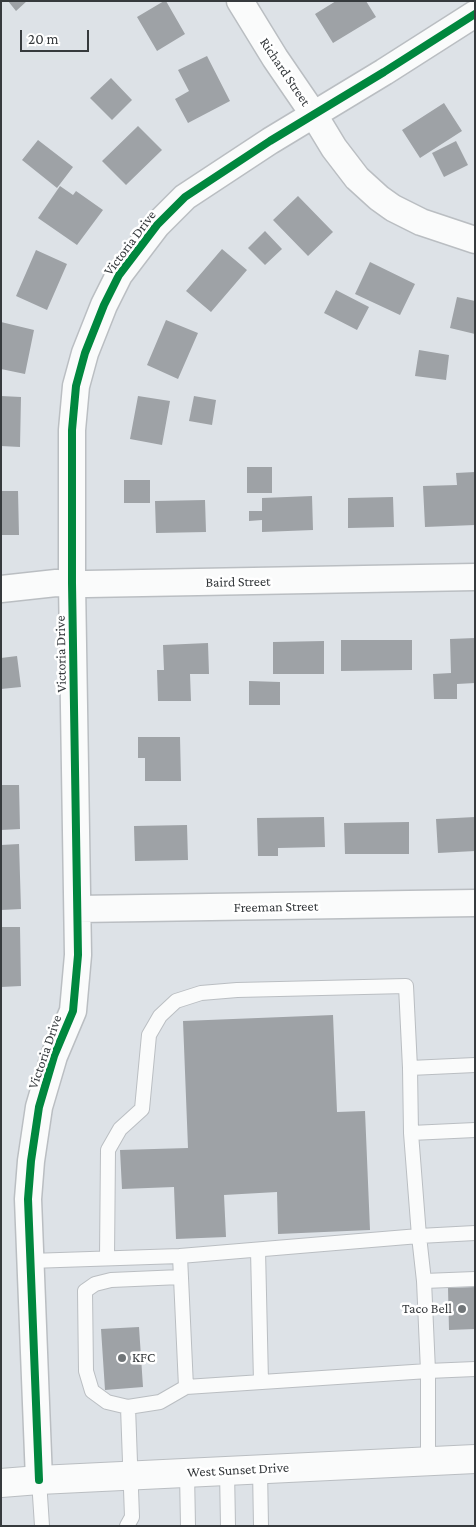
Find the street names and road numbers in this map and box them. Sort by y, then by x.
street label: Richard Street [256,35,314,109]
street label: Victoria Drive [100,207,160,279]
street label: Baird Street [205,573,271,591]
street label: Victoria Drive [52,615,70,693]
street label: Freeman Street [234,898,318,916]
street label: Victoria Drive [25,1013,65,1091]
street label: West Sunset Drive [187,1459,289,1481]

